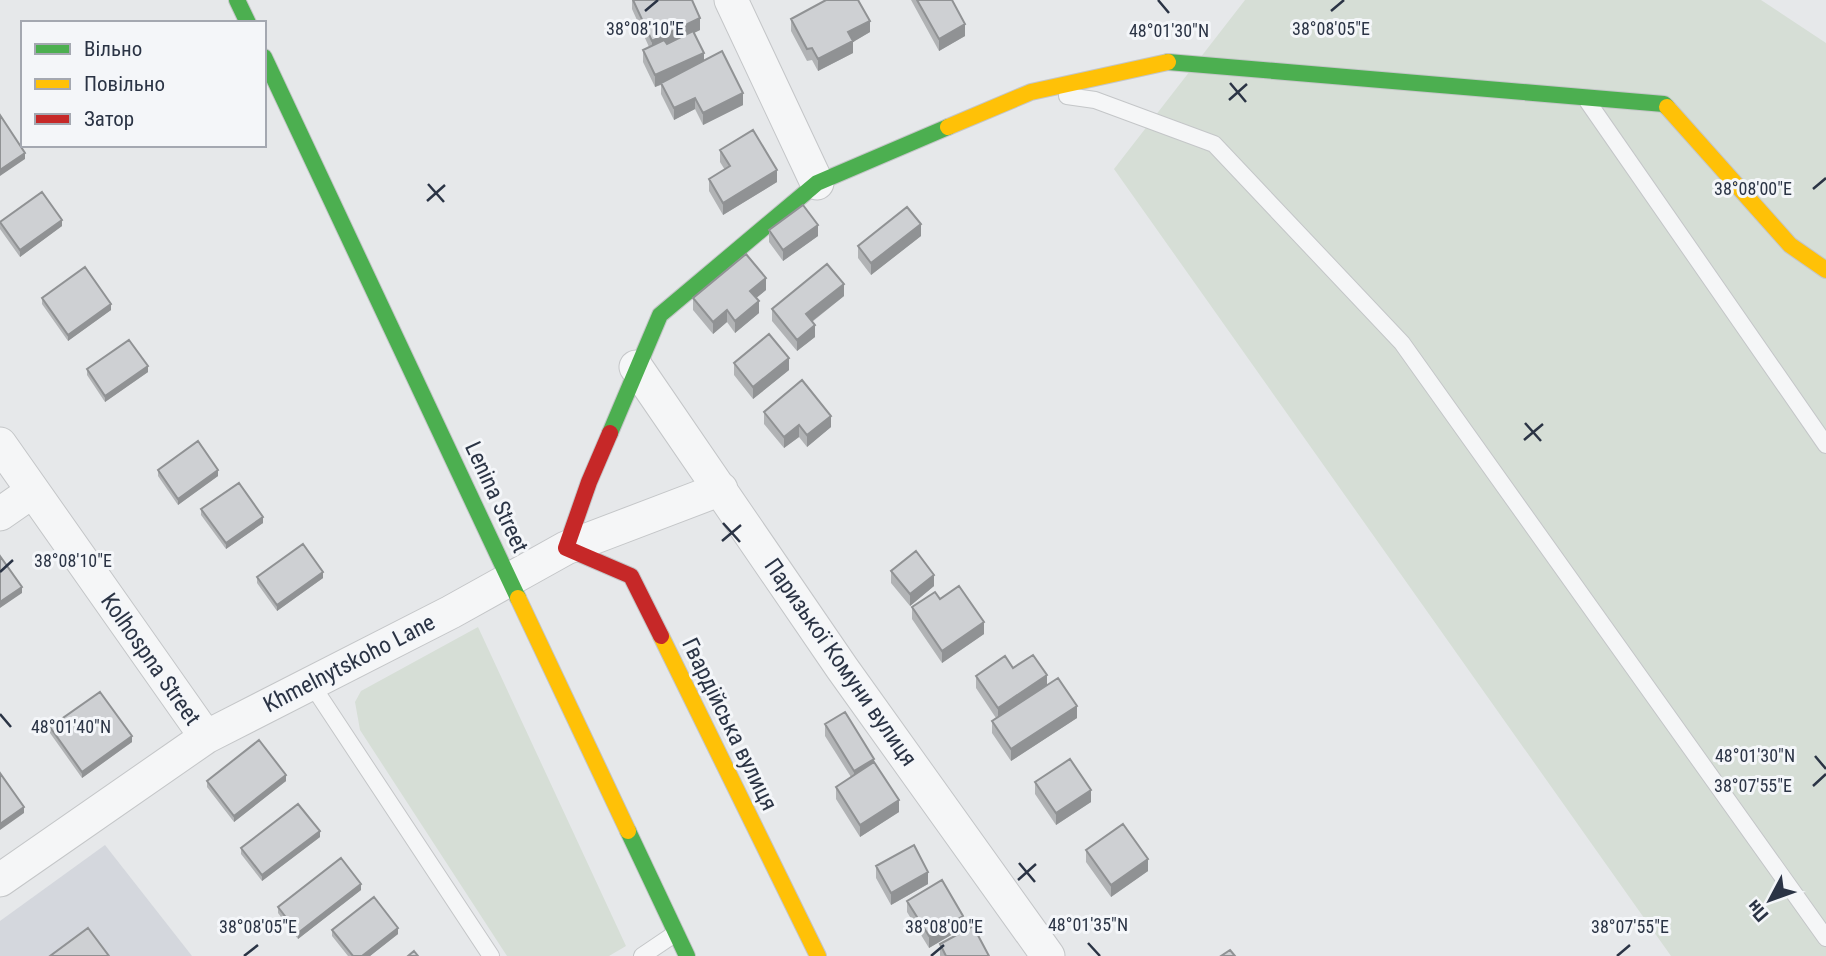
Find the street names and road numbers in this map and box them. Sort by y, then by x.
street label: Lenina Street [459,437,534,557]
street label: Паризької Комуни вулиця [759,553,923,771]
street label: Kolhospna Street [95,588,206,730]
street label: Khmelnytskoho Lane [259,609,439,718]
street label: Гвардійська вулиця [676,634,783,815]

